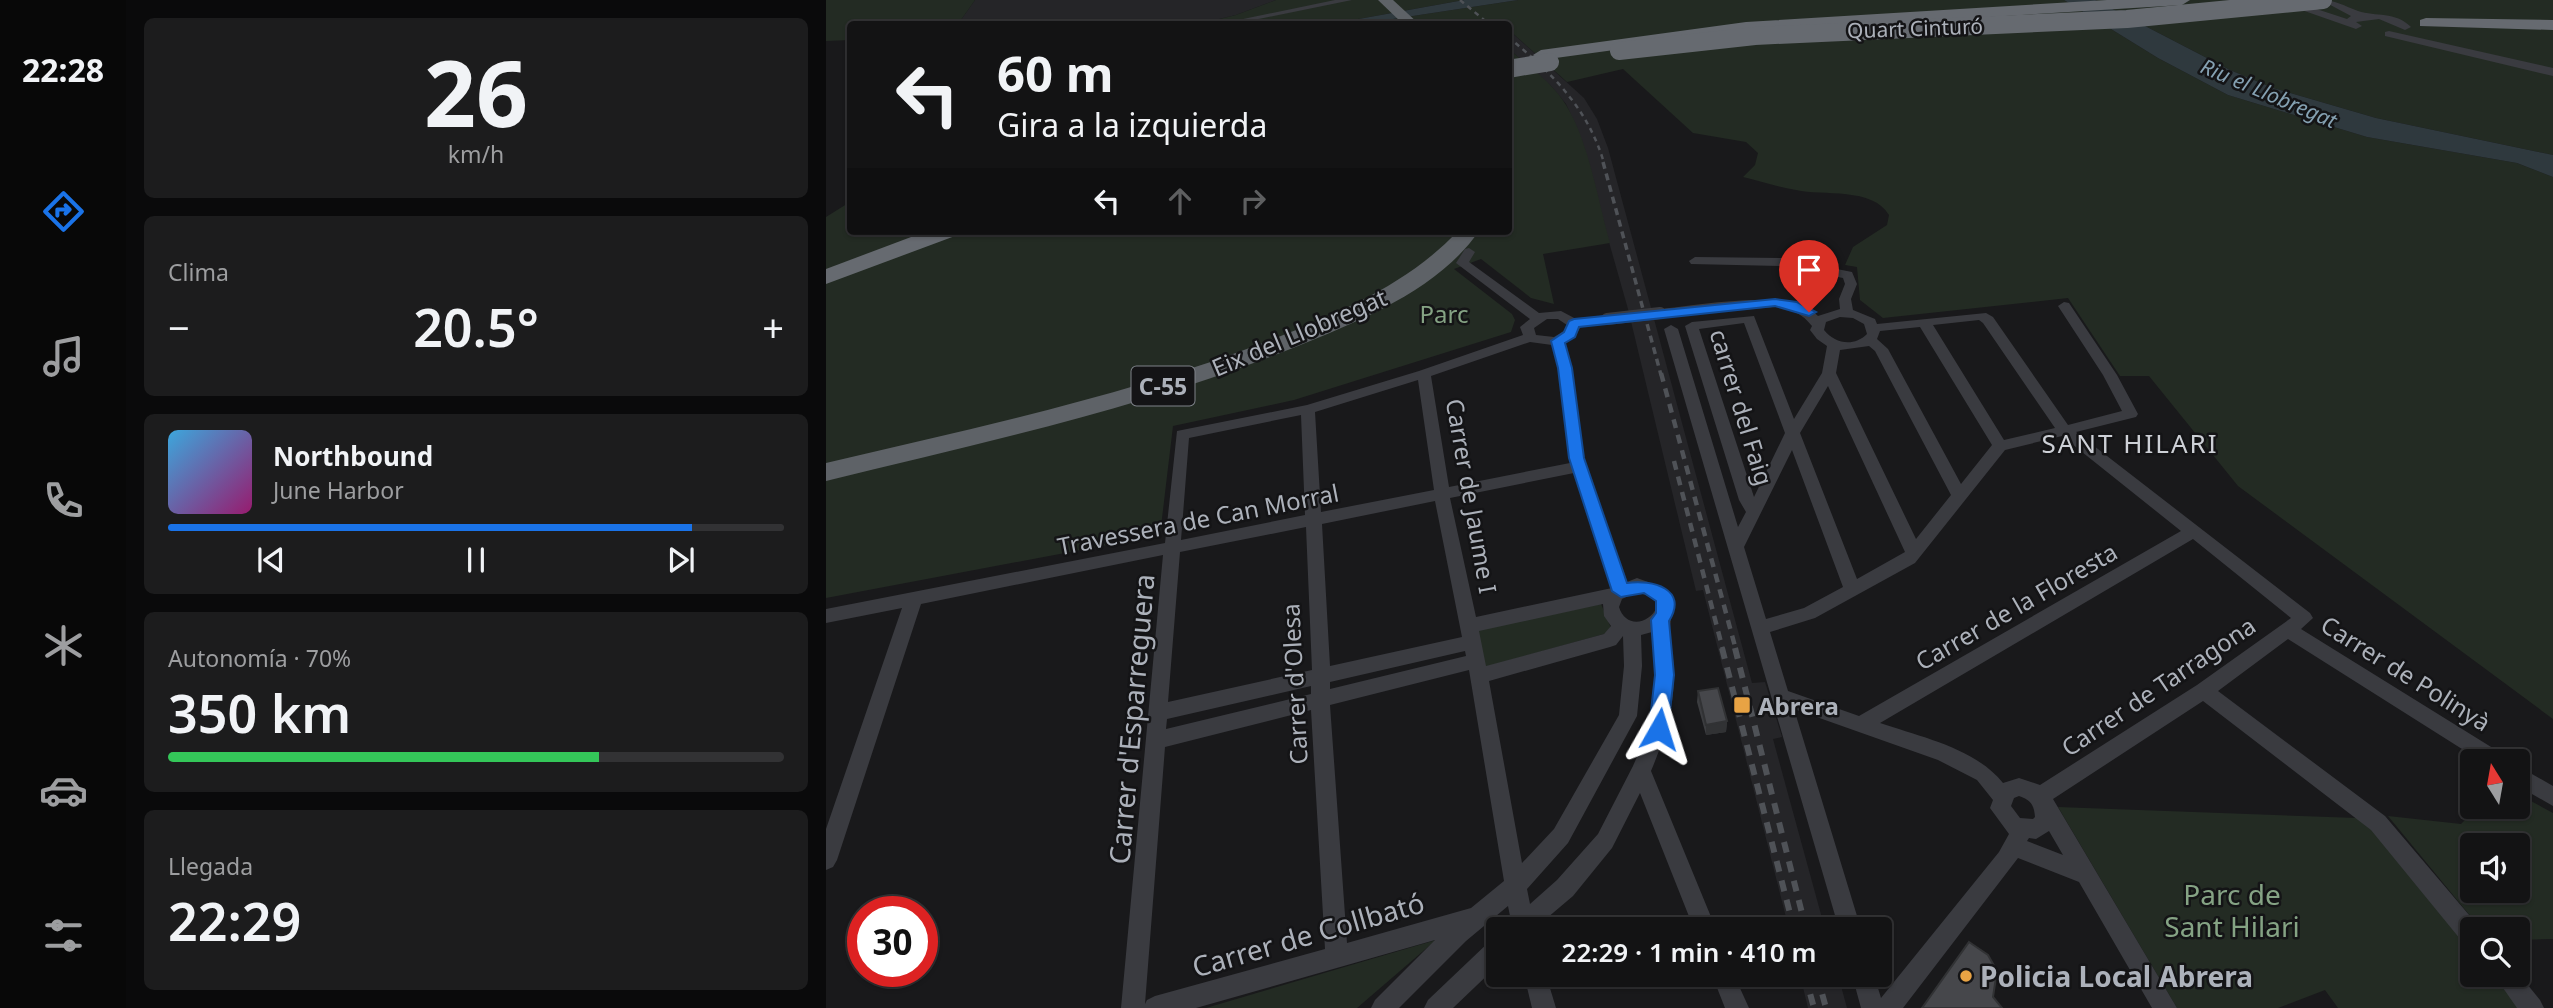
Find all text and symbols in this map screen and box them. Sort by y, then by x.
street label: Quart Cinturó [1847,12,1983,44]
text: 26 [424,30,528,154]
text: 60 m [997,40,1114,106]
text: 22:28 [22,48,104,91]
icon: left [882,49,973,140]
water label: Riu el Llobregat [2197,52,2342,135]
text: Gira a la izquierda [997,103,1267,146]
text: km/h [448,138,504,170]
icon: left [1088,182,1126,220]
icon: ahead [1161,182,1199,220]
icon: right [1234,182,1272,220]
icon: directions [39,187,88,236]
pin [1779,240,1839,312]
icon: arrive [1790,251,1828,289]
text: Clima [168,256,229,288]
street label: Eix del Llobregat [1206,280,1392,384]
text: 20.5° [413,291,539,362]
park label: Parc [1420,297,1468,330]
text: − [168,301,190,353]
text: + [762,301,784,353]
street label: carrer del Faig [1703,325,1781,489]
icon: music [39,332,88,381]
road number: C-55 [1132,366,1194,406]
street label: Carrer de Jaume I [1439,396,1505,596]
district label: SANT HILARI [2041,425,2219,461]
text: Northbound [273,438,433,474]
text: June Harbor [273,474,404,506]
icon: phone [39,476,88,525]
street label: Travessera de Can Morral [1054,476,1342,562]
street label: Carrer de la Floresta [1909,535,2123,677]
icon: previous [252,541,290,579]
icon: pause [457,541,495,579]
icon: next [662,541,700,579]
street label: Carrer d'Esparreguera [1099,572,1163,866]
street label: Carrer d'Olesa [1273,603,1315,765]
street label: Carrer de Polinyà [2315,608,2497,738]
street label: Carrer de Tarragona [2054,609,2262,763]
icon: climate [39,621,88,670]
text: Autonomía · 70% [168,642,351,674]
text: 350 km [168,677,351,748]
place label: Abrera [1758,689,1839,722]
position arrow [1622,692,1696,766]
marker: Abrera [1732,695,1752,715]
north arrow [2460,749,2530,819]
map controls [2460,749,2530,987]
icon: car [39,766,88,815]
button: sound [2460,833,2530,903]
text: Llegada [168,850,253,882]
park label: Parc de Sant Hilari [2164,875,2300,945]
street label: Carrer de Collbató [1187,883,1429,985]
text: 22:29 [168,885,301,956]
speed limit sign: 30 [847,896,938,987]
icon: filters [39,911,88,960]
button: search [2460,917,2530,987]
text: 22:29 · 1 min · 410 m [1562,934,1816,970]
place label: Policia Local Abrera [1980,957,2253,995]
marker: Policia Local Abrera [1958,968,1974,984]

